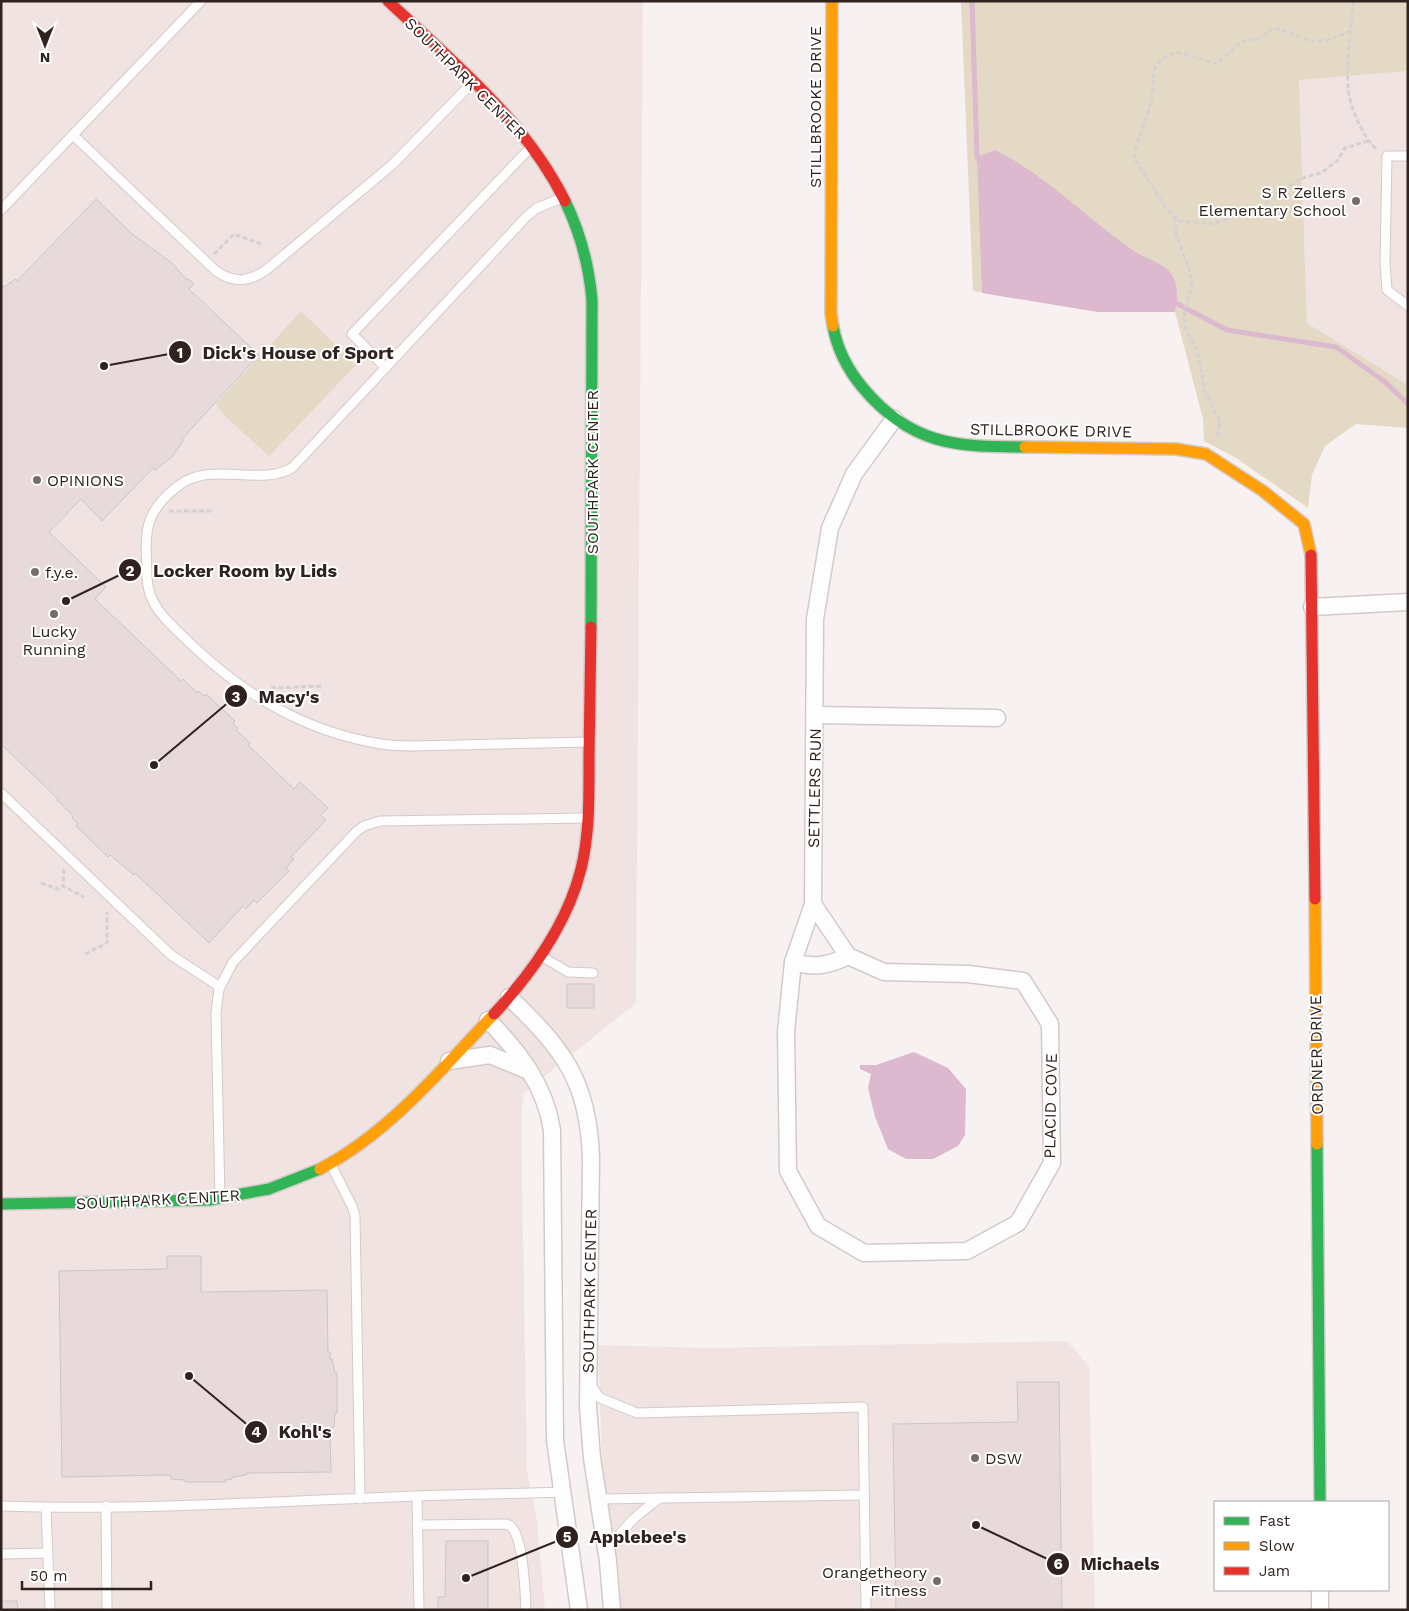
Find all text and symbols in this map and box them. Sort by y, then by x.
street label: SOUTHPARK CENTER [401,14,530,143]
north arrow [20,20,70,70]
street label: STILLBROOKE DRIVE [806,26,825,188]
text: N [40,50,50,66]
place label: S R Zellers Elementary School [1199,183,1346,220]
marker: S R Zellers Elementary School [1350,195,1362,207]
callout: Dick's House of Sport [167,336,404,369]
text: Dick's House of Sport [202,342,394,363]
text: 1 [177,344,183,362]
street label: SOUTHPARK CENTER [583,390,602,554]
street label: STILLBROOKE DRIVE [970,420,1132,441]
place label: OPINIONS [47,471,124,490]
marker: OPINIONS [31,474,43,486]
callout: Locker Room by Lids [117,554,347,587]
text: Locker Room by Lids [153,560,337,581]
text: 2 [126,562,135,580]
place label: f.y.e. [45,563,78,582]
marker: f.y.e. [29,566,41,578]
marker: Lucky Running [48,608,60,620]
place label: Lucky Running [23,622,86,659]
callout: Macy's [224,680,330,713]
text: Macy's [259,686,320,707]
text: 3 [232,688,241,706]
street label: SETTLERS RUN [804,728,825,848]
street label: ORDNER DRIVE [1306,995,1327,1115]
street label: PLACID COVE [1040,1053,1061,1159]
street label: SOUTHPARK CENTER [75,1186,241,1213]
street label: SOUTHPARK CENTER [579,1209,600,1373]
callout: Kohl's [244,1416,342,1449]
text: Kohl's [278,1421,332,1442]
text: 4 [251,1423,261,1441]
place label: DSW [985,1449,1022,1468]
marker: DSW [969,1452,981,1464]
legend [1214,1501,1389,1591]
text: Fast [1259,1512,1291,1530]
callout: Applebee's [555,1520,696,1553]
text: Applebee's [590,1526,687,1547]
text: 5 [563,1528,572,1546]
text: Slow [1259,1537,1295,1555]
callout: Michaels [1046,1547,1170,1580]
text: Michaels [1080,1553,1160,1574]
text: 6 [1053,1555,1063,1573]
scale bar [22,1558,151,1590]
text: Jam [1259,1562,1290,1580]
place label: Orangetheory Fitness [822,1563,928,1600]
text: 50 m [30,1567,67,1585]
marker: Orangetheory Fitness [931,1575,943,1587]

